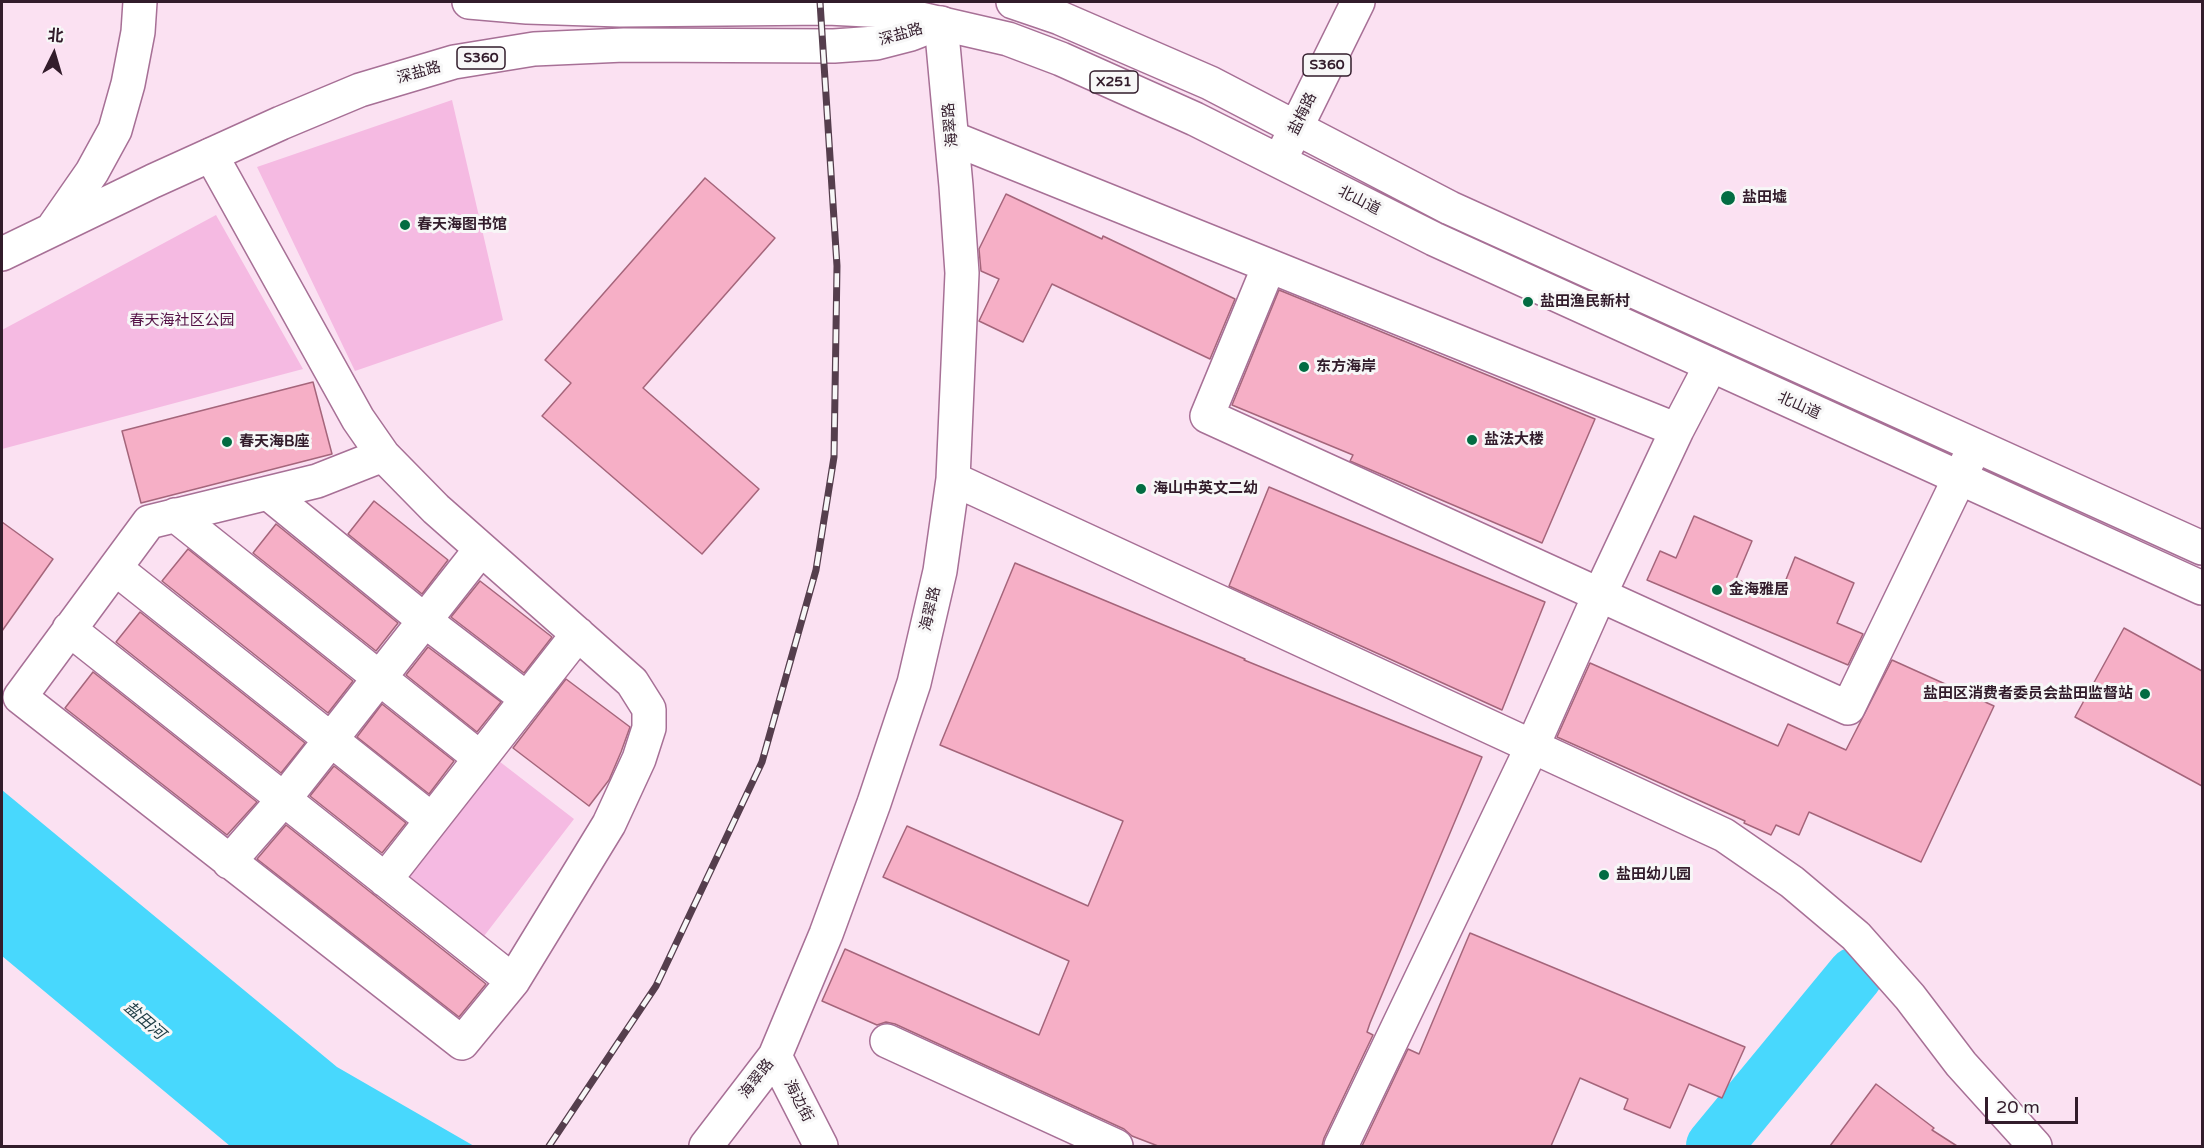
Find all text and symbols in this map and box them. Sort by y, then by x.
street label: 深盐路 [877,20,925,50]
north arrow [24,24,84,84]
text: 北 [47,25,64,47]
road number: S360 [457,47,505,69]
road number: S360 [1303,54,1351,76]
street label: 深盐路 [395,58,443,88]
road number: X251 [1090,71,1138,93]
street label: 盐梅路 [1285,90,1321,138]
street label: 海翠路 [940,102,962,148]
street label: 北山道 [1335,183,1383,219]
marker: 盐田墟 [1719,189,1737,207]
place label: 盐田墟 [1742,189,1787,207]
place label: 春天海图书馆 [417,216,507,234]
marker: 春天海图书馆 [398,218,412,232]
place label: 盐田渔民新村 [1540,293,1630,311]
marker: 盐田渔民新村 [1521,295,1535,309]
park label: 春天海社区公园 [130,312,234,330]
place label: 东方海岸 [1316,358,1376,376]
marker: 东方海岸 [1297,360,1311,374]
street label: 北山道 [1775,389,1823,423]
place label: 盐法大楼 [1484,431,1544,449]
place label: 春天海B座 [239,433,309,451]
marker: 盐法大楼 [1465,433,1479,447]
marker: 春天海B座 [220,435,234,449]
place label: 海山中英文二幼 [1153,480,1258,498]
marker: 海山中英文二幼 [1134,482,1148,496]
place label: 金海雅居 [1729,581,1789,599]
marker: 金海雅居 [1710,583,1724,597]
street label: 海翠路 [917,585,945,633]
place label: 盐田区消费者委员会盐田监督站 [1923,685,2133,703]
marker: 盐田区消费者委员会盐田监督站 [2138,687,2152,701]
place label: 盐田幼儿园 [1616,866,1691,884]
marker: 盐田幼儿园 [1597,868,1611,882]
water label: 盐田河 [120,998,168,1044]
street label: 海翠路 [736,1056,778,1102]
street label: 海边街 [780,1077,816,1125]
scale bar [1988,1085,2081,1123]
text: 20 m [1996,1096,2040,1118]

